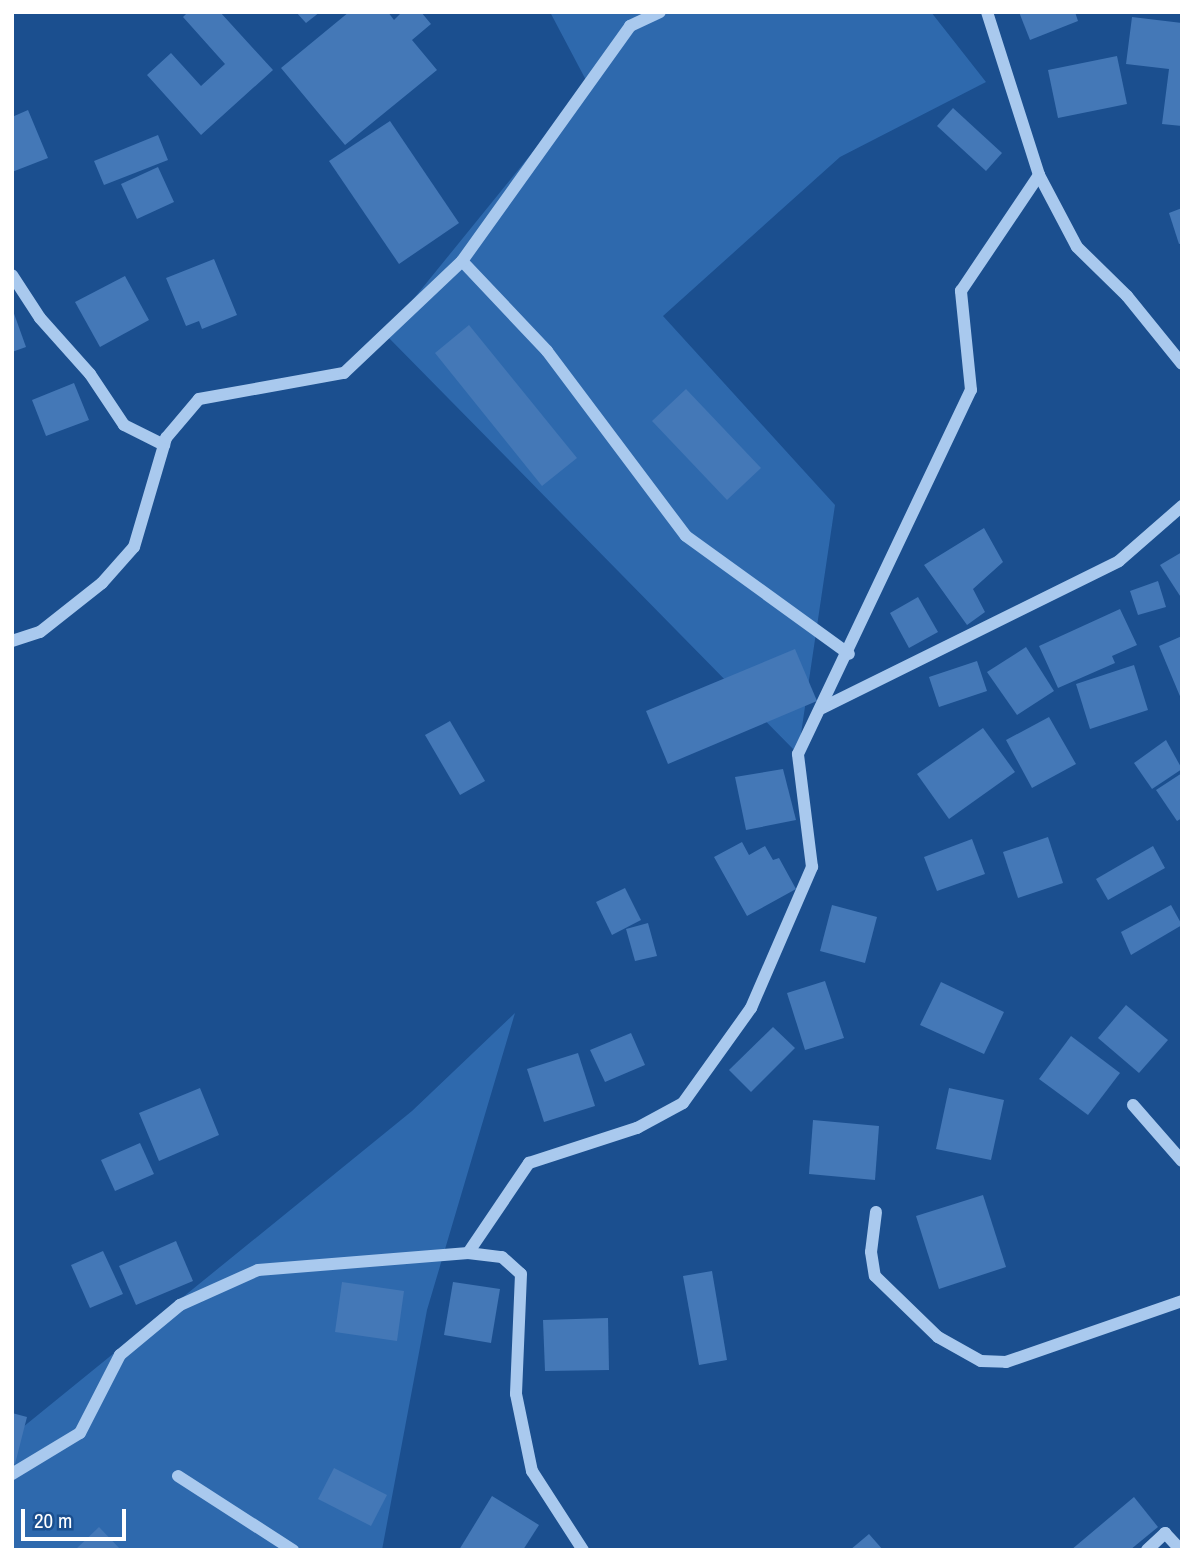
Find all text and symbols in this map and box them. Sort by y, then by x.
scale bar [24,1496,130,1540]
text: 20 m [34,1506,72,1535]

